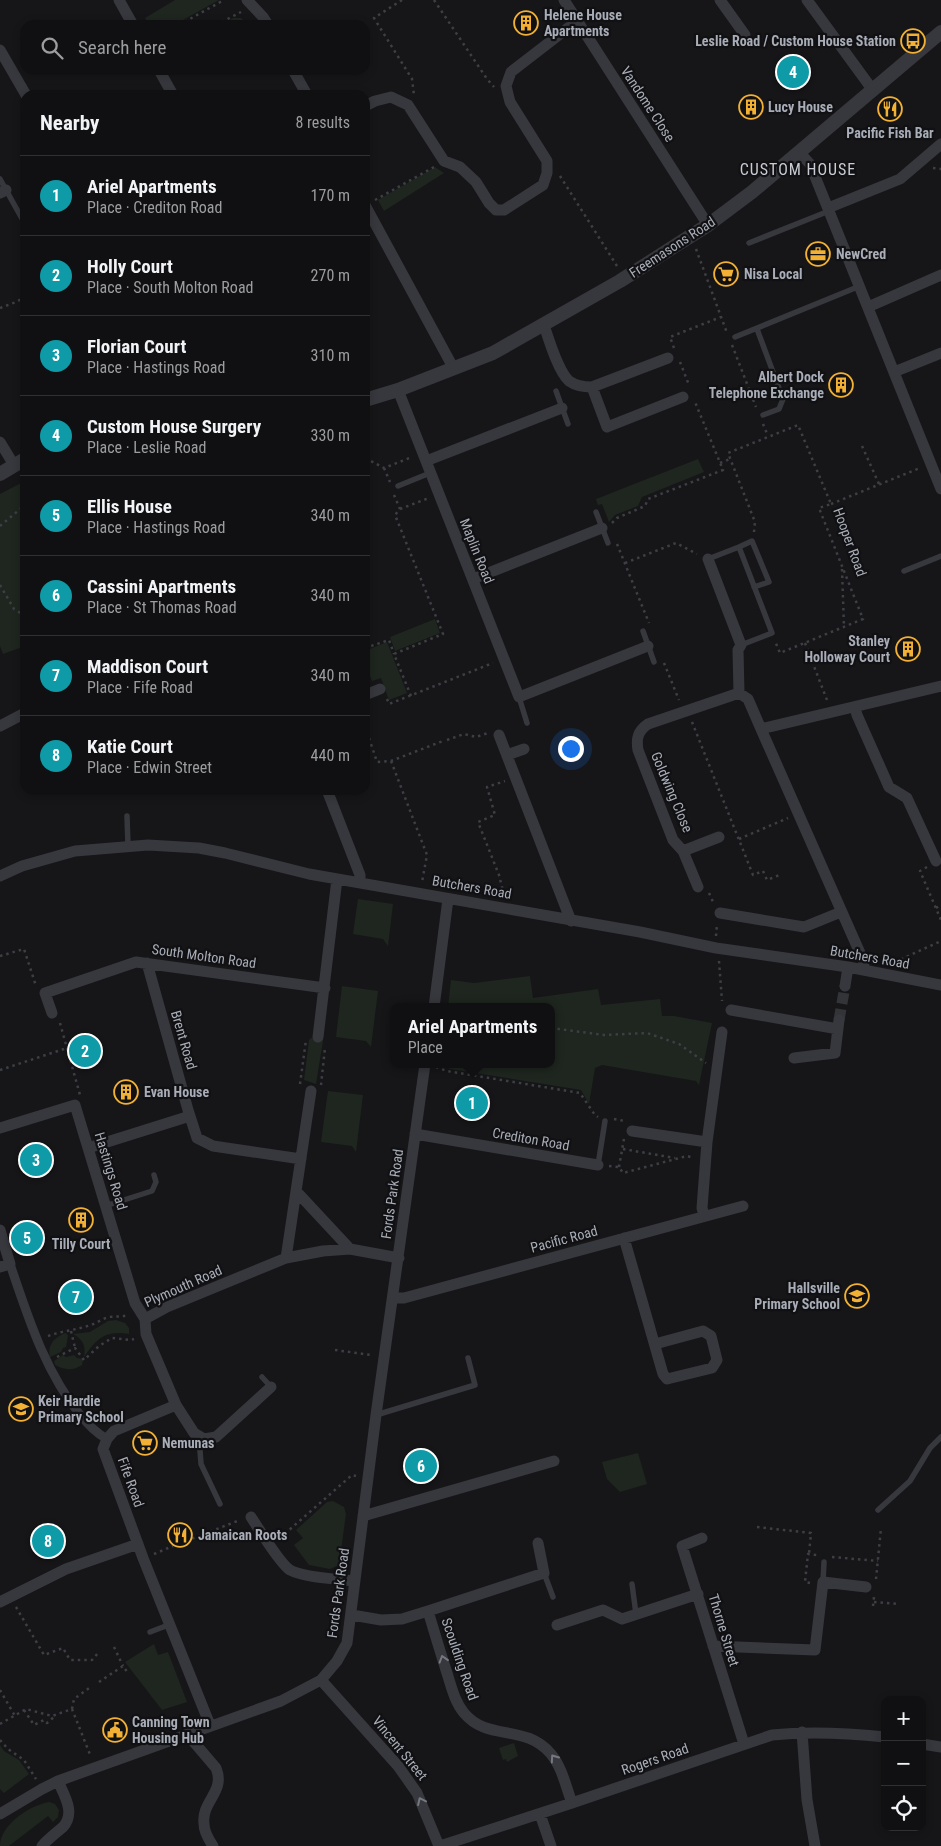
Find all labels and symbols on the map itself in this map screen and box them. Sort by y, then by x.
place label: Helene House Apartments [544,7,622,39]
building icon: Helene House Apartments [513,10,539,36]
bus stop icon: Leslie Road / Custom House Station [900,28,926,54]
place label: Leslie Road / Custom House Station [695,33,896,49]
pin: 4 [777,53,809,91]
street label: Vandome Close [618,63,678,145]
building icon: Lucy House [738,94,764,120]
restaurant icon: Pacific Fish Bar [877,96,903,122]
place label: Lucy House [768,99,833,115]
place label: Pacific Fish Bar [846,125,934,141]
district label: CUSTOM HOUSE [740,160,856,179]
street label: Freemasons Road [626,213,718,281]
office icon: NewCred [805,241,831,267]
place label: NewCred [836,246,886,262]
supermarket icon: Nisa Local [713,261,739,287]
place label: Nisa Local [744,266,803,282]
place label: Albert Dock Telephone Exchange [709,369,824,401]
building icon: Albert Dock Telephone Exchange [828,372,854,398]
street label: Hooper Road [830,506,870,578]
street label: Maplin Road [457,516,497,586]
place label: Stanley Holloway Court [805,633,891,665]
building icon: Stanley Holloway Court [895,636,921,662]
your location [558,736,584,762]
street label: Goldwing Close [648,749,696,835]
street label: Butchers Road [431,872,513,902]
street label: South Molton Road [151,941,257,971]
street label: Butchers Road [829,942,911,972]
street label: Brent Road [168,1009,200,1071]
pin: 2 [69,1032,101,1070]
building icon: Evan House [113,1079,139,1105]
place label: Evan House [144,1084,209,1100]
pin: 1 [456,1084,488,1122]
street label: Crediton Road [491,1124,571,1154]
street label: Hastings Road [92,1130,130,1212]
pin: 3 [20,1141,52,1179]
street label: Fords Park Road [378,1148,406,1240]
building icon: Tilly Court [68,1207,94,1233]
pin: 5 [11,1219,43,1257]
street label: Pacific Road [529,1222,599,1256]
place label: Tilly Court [52,1236,110,1252]
street label: Plymouth Road [142,1262,224,1310]
pin: 7 [60,1278,92,1316]
place label: Hallsville Primary School [754,1280,840,1312]
school or university icon: Hallsville Primary School [844,1283,870,1309]
place label: Keir Hardie Primary School [38,1393,124,1425]
school or university icon: Keir Hardie Primary School [8,1396,34,1422]
supermarket icon: Nemunas [132,1430,158,1456]
place label: Nemunas [162,1435,214,1451]
pin: 6 [405,1447,437,1485]
street label: Fife Road [115,1455,147,1509]
pin: 8 [32,1522,64,1560]
restaurant icon: Jamaican Roots [167,1522,193,1548]
place label: Jamaican Roots [198,1527,287,1543]
street label: Fords Park Road [324,1547,352,1639]
street label: Thorne Street [705,1592,743,1668]
street label: Scoulding Road [438,1616,482,1702]
one-way arrow [439,1656,449,1664]
street label: Vincent Street [369,1713,431,1783]
place label: Canning Town Housing Hub [132,1714,210,1746]
public building icon: Canning Town Housing Hub [102,1717,128,1743]
street label: Rogers Road [619,1740,691,1778]
one-way arrow [551,1755,560,1764]
one-way arrow [417,1797,427,1806]

